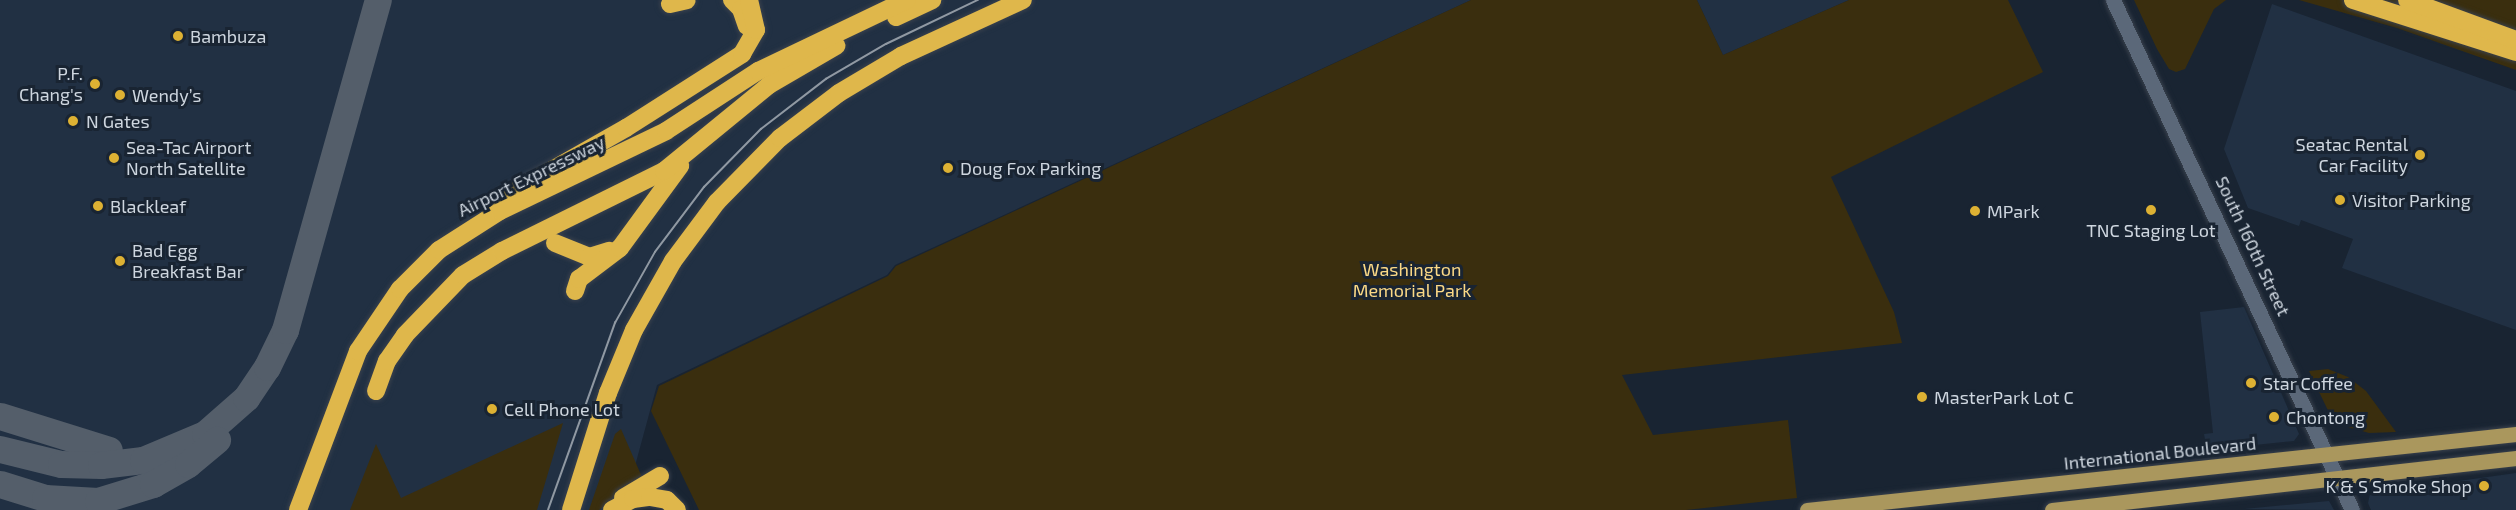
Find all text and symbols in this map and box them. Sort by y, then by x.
place label: Bambuza [190,25,266,47]
marker: Bambuza [171,29,185,43]
place label: P.F. Chang's [19,63,83,106]
marker: P.F. Chang's [88,77,102,91]
place label: Wendy’s [132,84,201,106]
marker: Wendy’s [113,88,127,102]
place label: N Gates [86,110,150,132]
marker: N Gates [64,112,82,130]
street label: Airport Expressway [454,131,608,221]
place label: Seatac Rental Car Facility [2296,134,2408,176]
place label: Sea-Tac Airport North Satellite [126,137,252,180]
marker: Seatac Rental Car Facility [2413,148,2427,162]
marker: Sea-Tac Airport North Satellite [107,151,121,165]
place label: Doug Fox Parking [960,157,1101,179]
marker: Doug Fox Parking [941,161,955,175]
street label: South 160th Street [2211,173,2295,319]
place label: Visitor Parking [2352,189,2471,211]
marker: Visitor Parking [2333,193,2347,207]
place label: Blackleaf [110,195,186,217]
marker: Blackleaf [91,199,105,213]
place label: MPark [1987,200,2040,222]
marker: TNC Staging Lot [2144,203,2158,217]
marker: MPark [1968,204,1982,218]
place label: TNC Staging Lot [2086,219,2216,241]
place label: Bad Egg Breakfast Bar [132,240,244,282]
marker: Bad Egg Breakfast Bar [113,254,127,268]
park label: Washington Memorial Park [1352,259,1472,302]
place label: Star Coffee [2263,372,2353,394]
marker: Star Coffee [2244,376,2258,390]
place label: MasterPark Lot C [1934,386,2074,408]
marker: MasterPark Lot C [1915,390,1929,404]
place label: Cell Phone Lot [504,398,620,420]
marker: Cell Phone Lot [485,402,499,416]
place label: Chontong [2286,406,2365,428]
marker: Chontong [2267,410,2281,424]
street label: International Boulevard [2063,432,2257,474]
place label: K & S Smoke Shop [2325,475,2472,497]
marker: K & S Smoke Shop [2477,479,2491,493]

